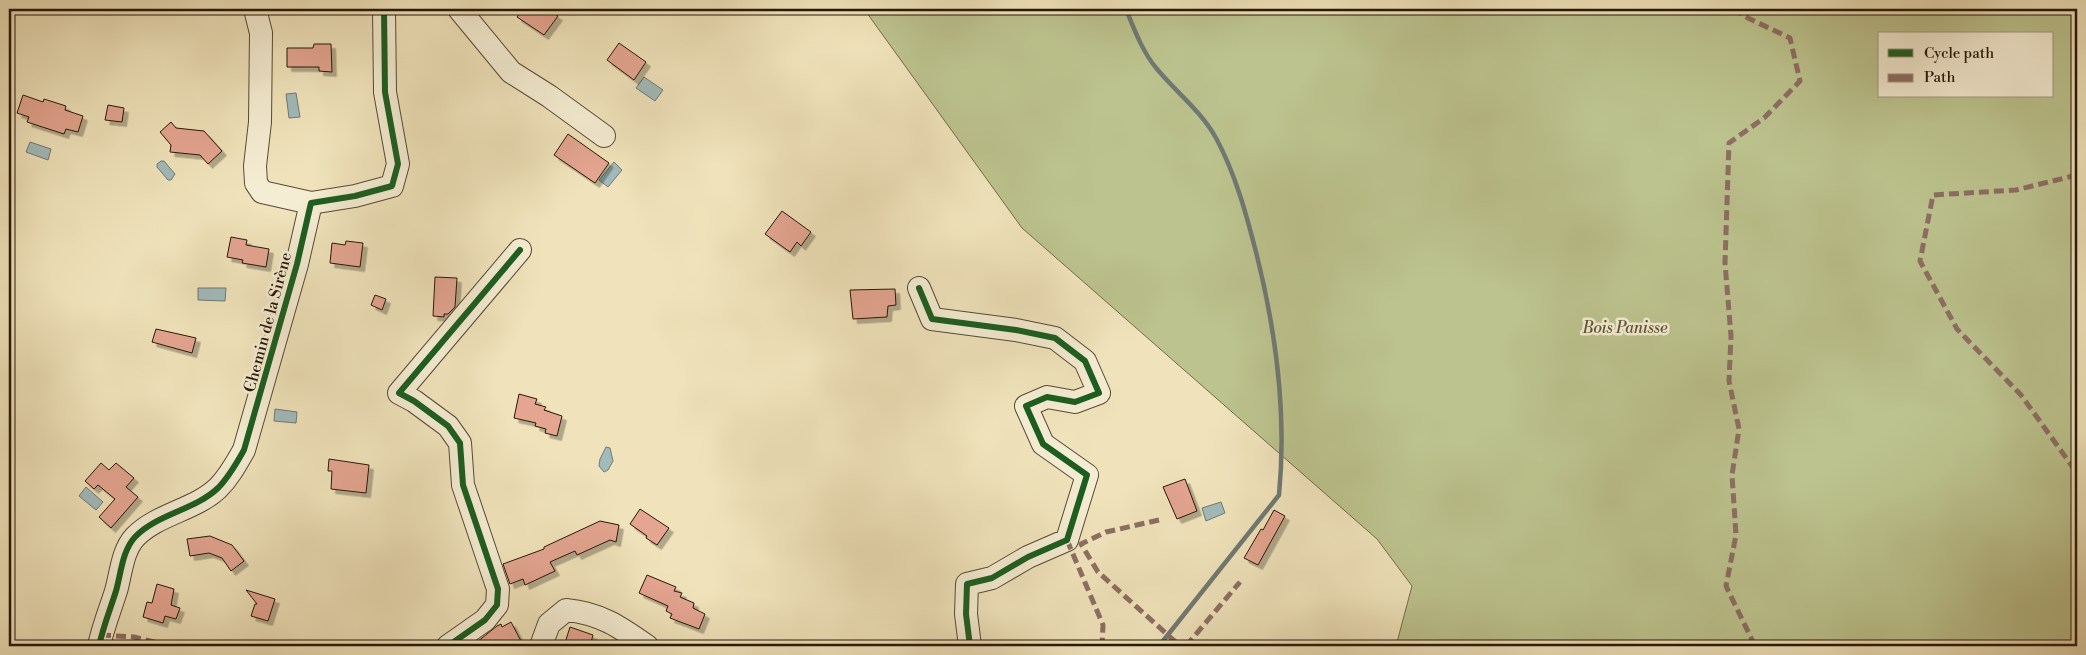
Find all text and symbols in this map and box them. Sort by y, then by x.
legend [1878,32,2054,98]
text: Cycle path [1924,44,1994,63]
text: Path [1924,68,1956,87]
street label: Chemin de la Sirène [240,250,296,395]
park label: Bois Panisse [1582,318,1668,338]

